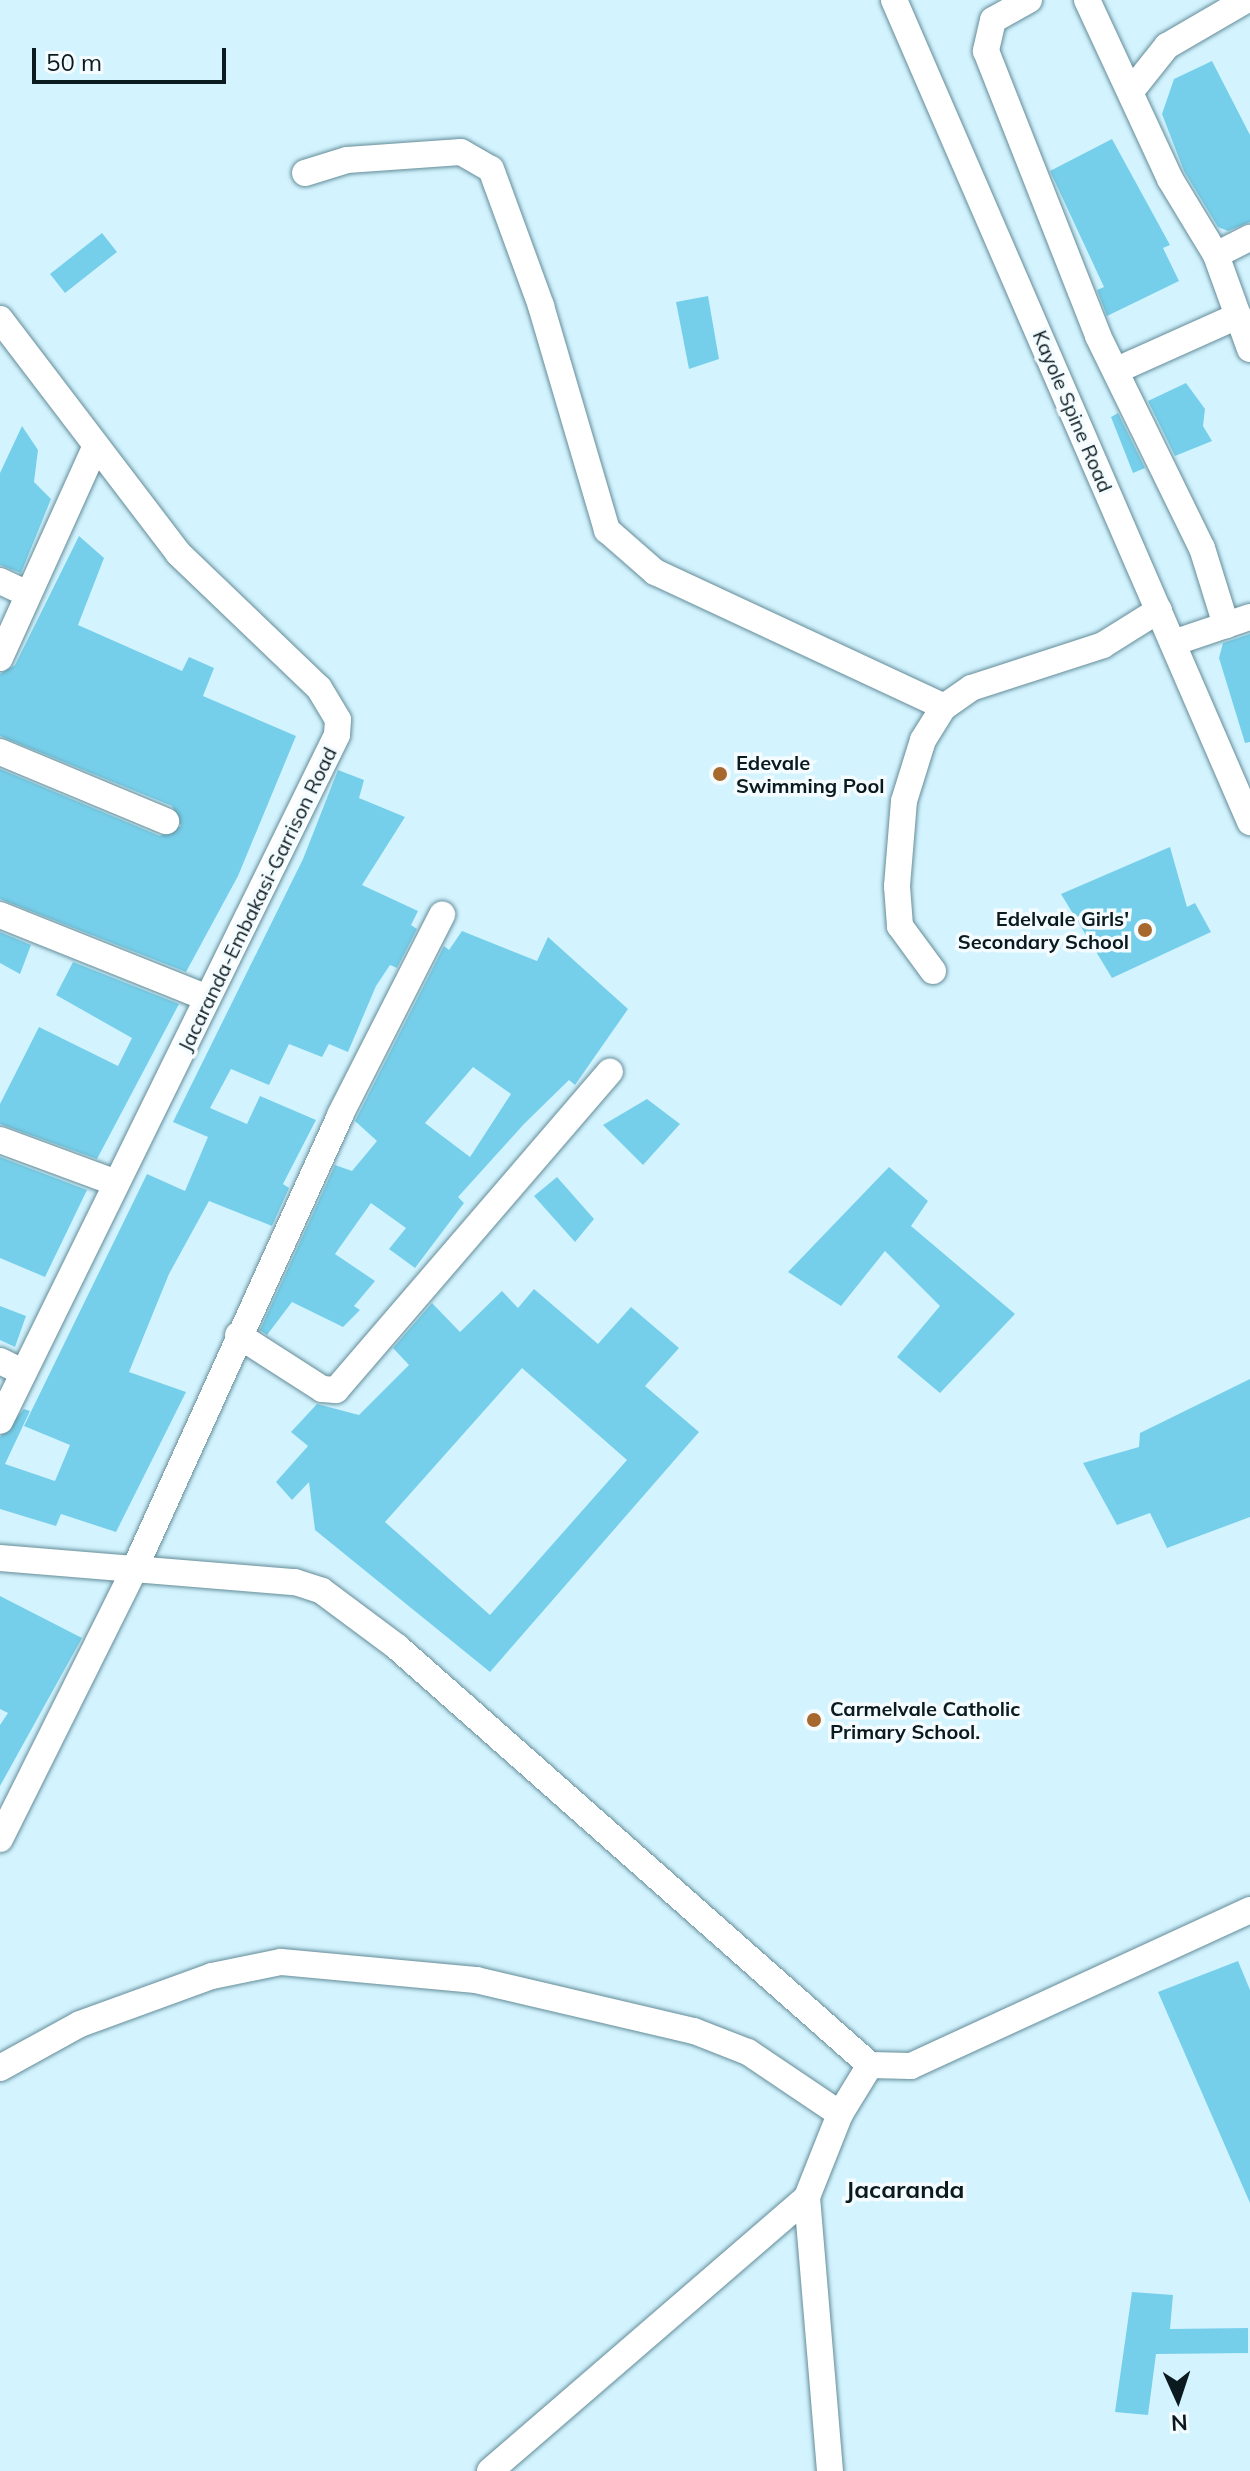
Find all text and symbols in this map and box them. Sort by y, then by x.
scale bar [36,32,230,82]
text: 50 m [46,47,102,77]
street label: Kayole Spine Road [1028,327,1118,495]
street label: Jacaranda-Embakasi-Garrison Road [173,743,341,1055]
place label: Edevale Swimming Pool [736,750,884,797]
marker: Edevale Swimming Pool [711,765,729,783]
place label: Edelvale Girls' Secondary School [958,906,1129,953]
marker: Edelvale Girls' Secondary School [1136,921,1154,939]
place label: Carmelvale Catholic Primary School. [830,1696,1020,1743]
marker: Carmelvale Catholic Primary School. [805,1711,823,1729]
district label: Jacaranda [846,2176,964,2204]
north arrow [1138,2359,1218,2439]
text: N [1170,2409,1188,2437]

